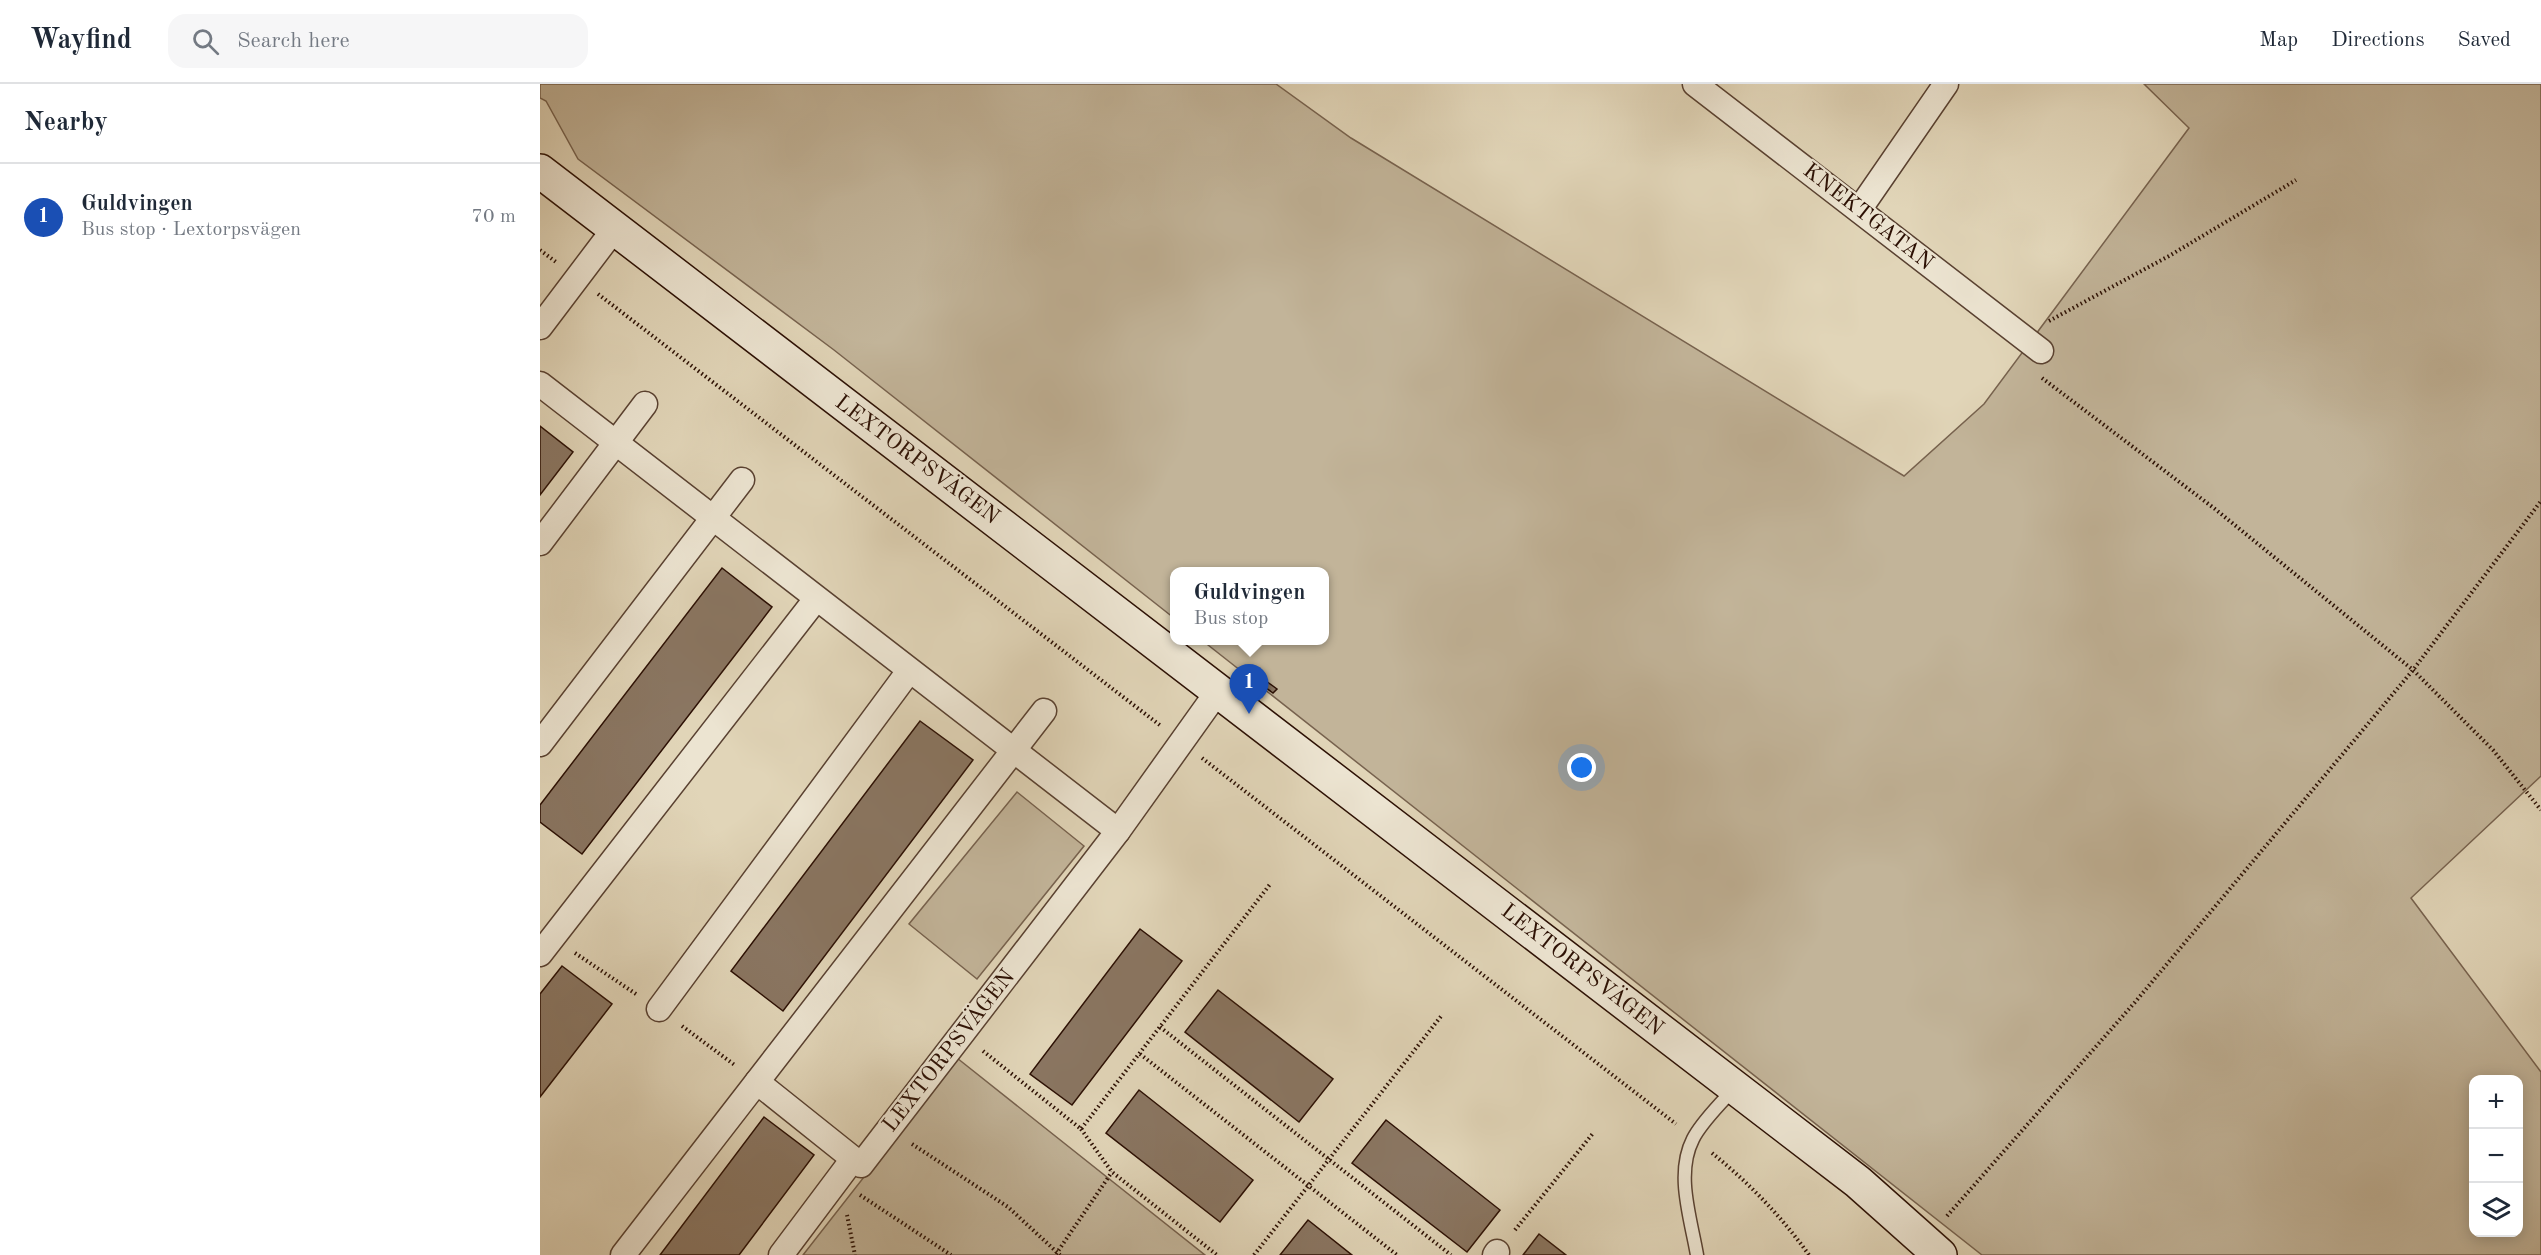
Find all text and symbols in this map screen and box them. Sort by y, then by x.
search box [168,14,588,68]
icon: search [189,25,222,58]
text: Wayfind [30,27,132,55]
text: Search here [237,30,350,52]
text: Map [2259,30,2298,51]
text: Directions [2331,30,2425,51]
text: Saved [2458,30,2511,51]
text: Nearby [24,110,108,136]
street label: KNEKTGATAN [1799,159,1937,275]
text: Guldvingen [81,193,193,215]
text: 1 [38,207,49,227]
text: 70 m [471,207,516,227]
text: Bus stop · Lextorpsvägen [81,220,301,240]
street label: LEXTORPSVÄGEN [831,389,1005,529]
popup [1170,567,1329,645]
text: Guldvingen [1194,582,1305,604]
text: Bus stop [1194,609,1268,629]
pin: 1 [1230,664,1268,714]
your location [1567,753,1596,782]
street label: LEXTORPSVÄGEN [1497,898,1669,1040]
street label: LEXTORPSVÄGEN [877,964,1019,1136]
map controls [2469,1075,2523,1237]
button: + [2469,1075,2523,1129]
button: − [2469,1129,2523,1183]
button: layers [2469,1183,2523,1237]

